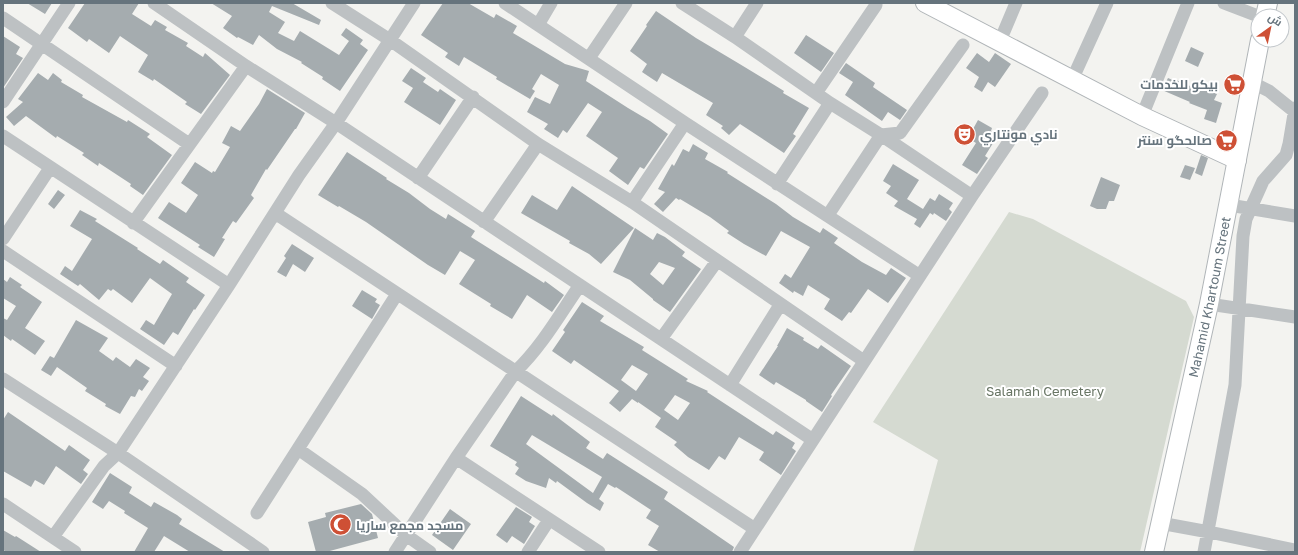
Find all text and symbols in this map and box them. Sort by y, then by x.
north arrow [1250,8,1290,48]
text: ش [1266,10,1285,29]
supermarket icon: بيكو للخدمات [1221,71,1247,97]
place label: بيكو للخدمات [1140,76,1218,93]
theatre icon: نادي مونتاري [952,121,978,147]
place label: نادي مونتاري [980,126,1058,146]
supermarket icon: صالحگو سنتر [1214,127,1240,153]
place label: صالحگو سنتر [1136,132,1212,149]
street label: Mahamid Khartoum Street [1185,215,1234,379]
park label: Salamah Cemetery [986,383,1105,399]
mosque icon: مسجد مجمع ساريا [327,512,353,538]
place label: مسجد مجمع ساريا [356,517,463,534]

